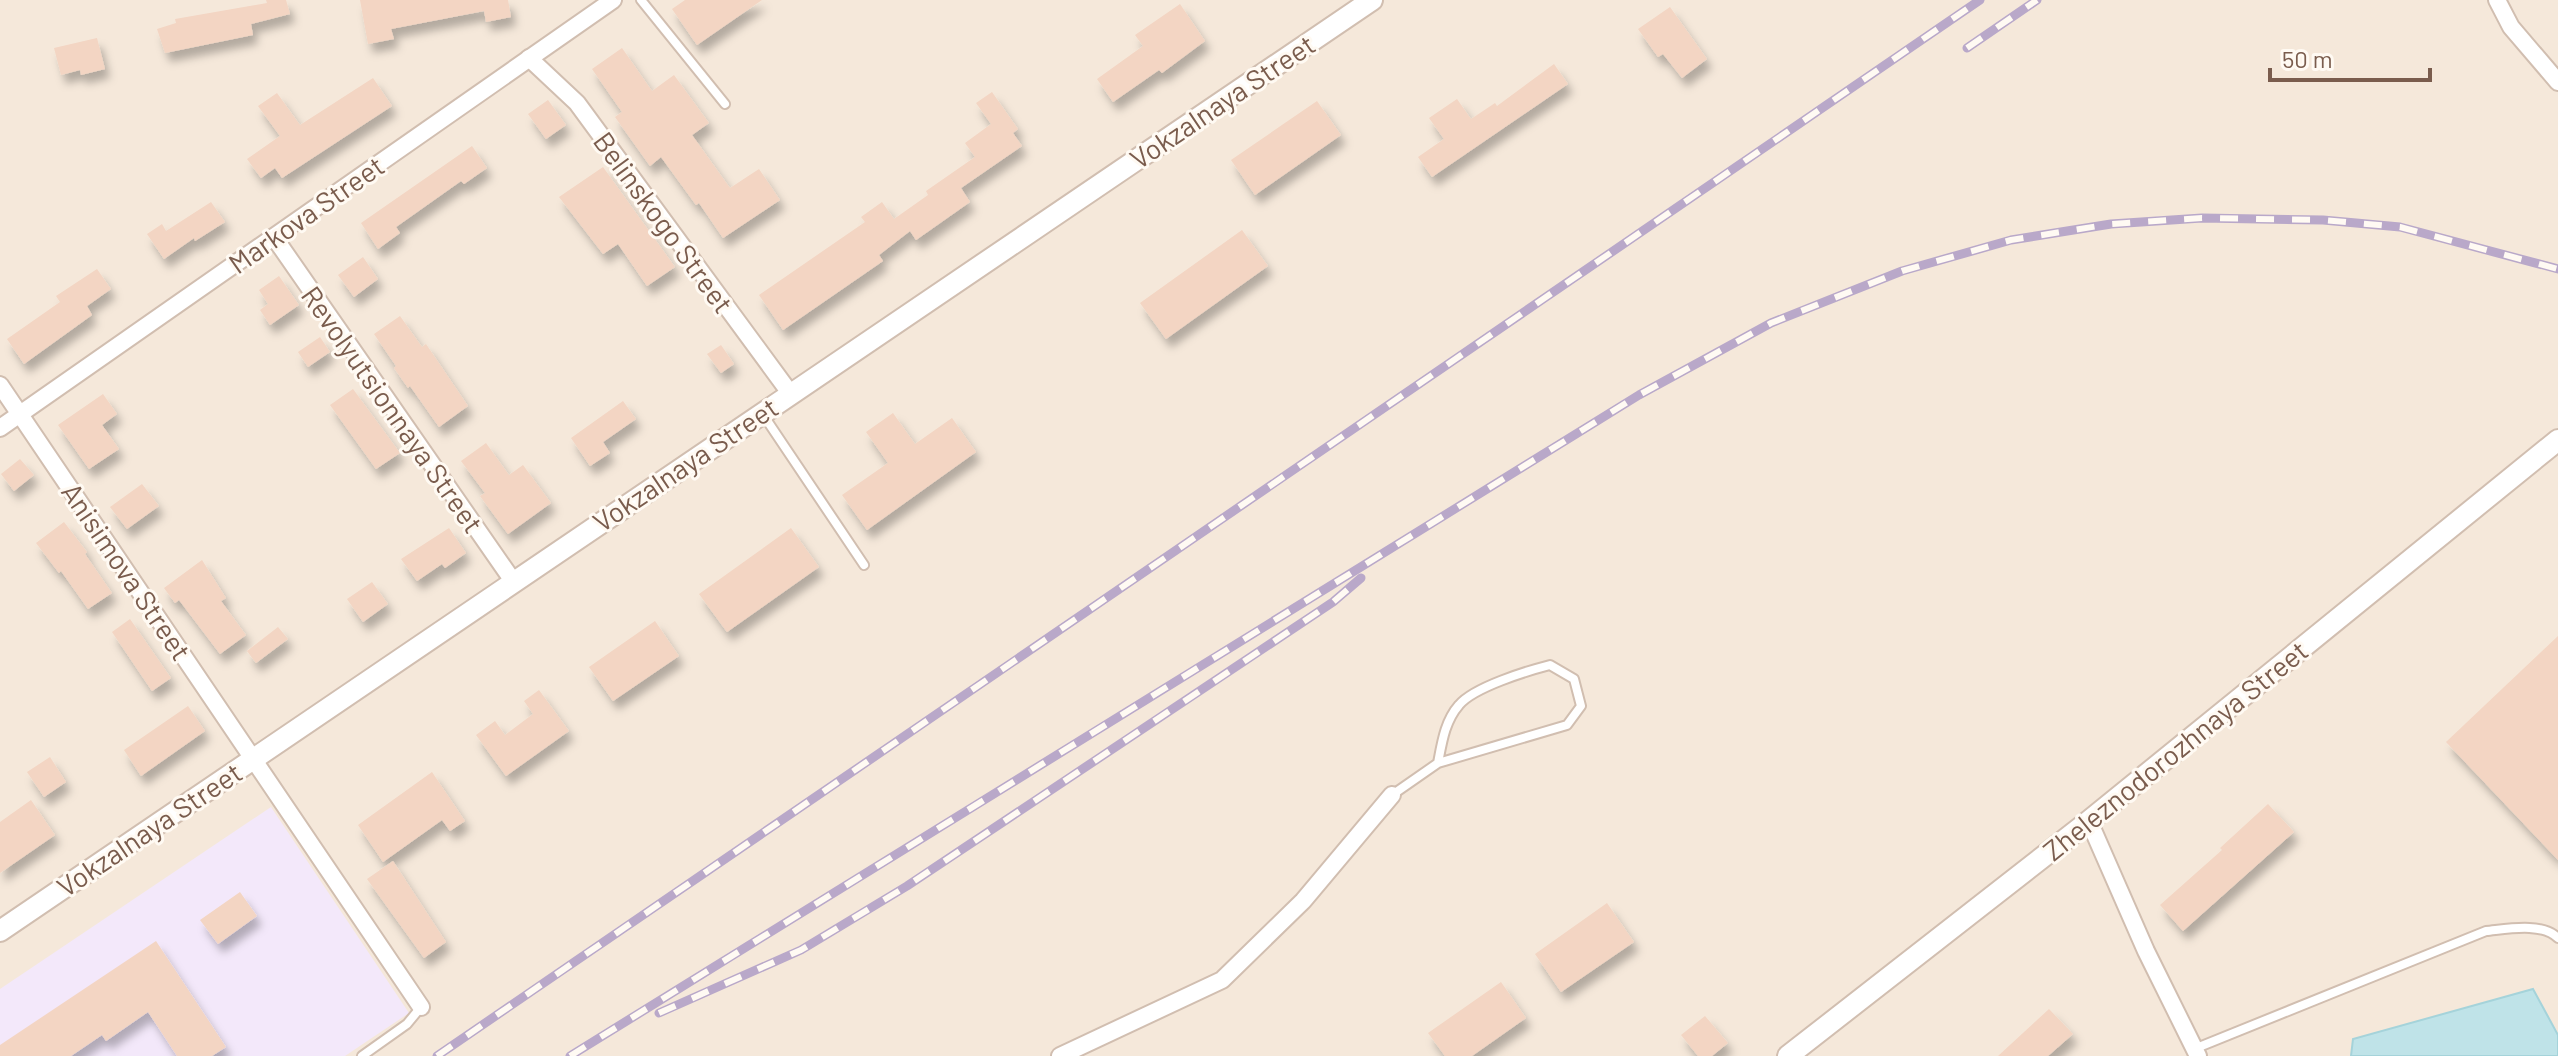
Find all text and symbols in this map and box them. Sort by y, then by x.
street label: Vokzalnaya Street [1123,27,1321,175]
scale bar [2270,32,2430,82]
text: 50 m [2282,44,2333,73]
street label: Belinskogo Street [587,125,741,319]
street label: Markova Street [222,148,390,280]
street label: Revolyutsionnaya Street [295,279,491,539]
street label: Vokzalnaya Street [586,390,784,538]
street label: Anisimova Street [55,476,199,666]
street label: Zheleznodorozhnaya Street [2036,633,2314,867]
street label: Vokzalnaya Street [50,755,248,903]

